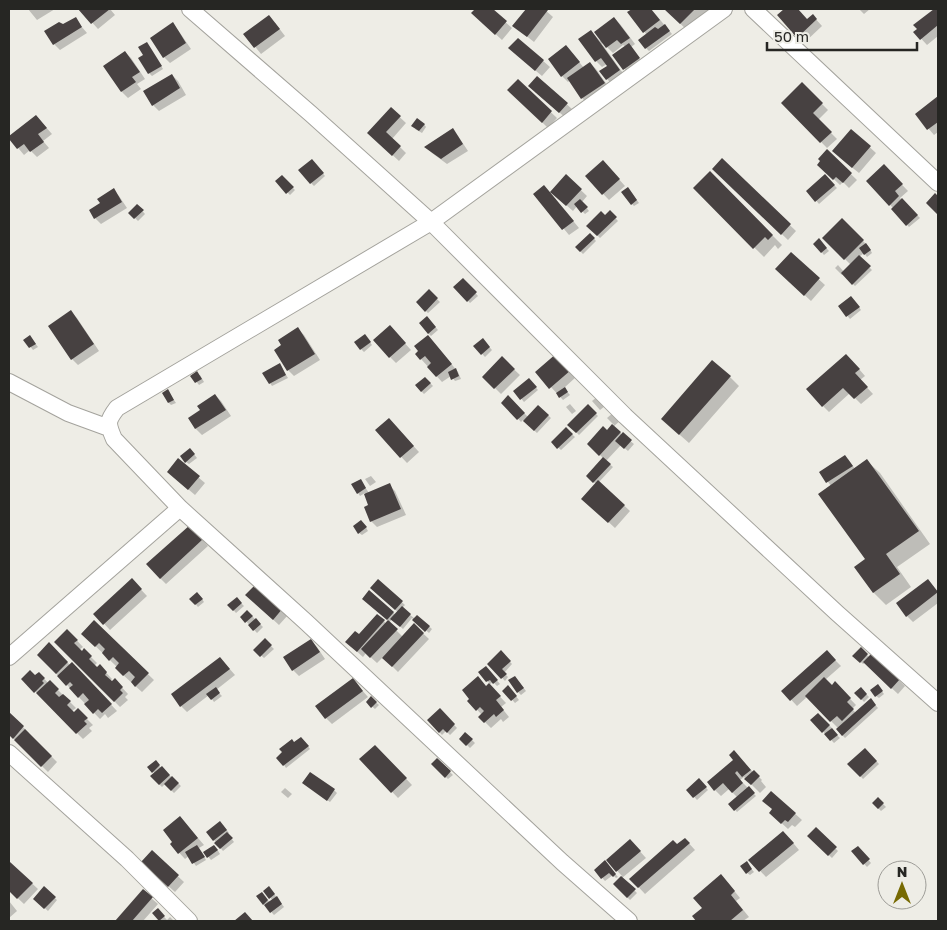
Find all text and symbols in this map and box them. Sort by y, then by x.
scale bar [767,20,917,52]
text: 50 m [774,27,809,45]
north arrow [877,860,927,910]
text: N [897,863,907,880]

